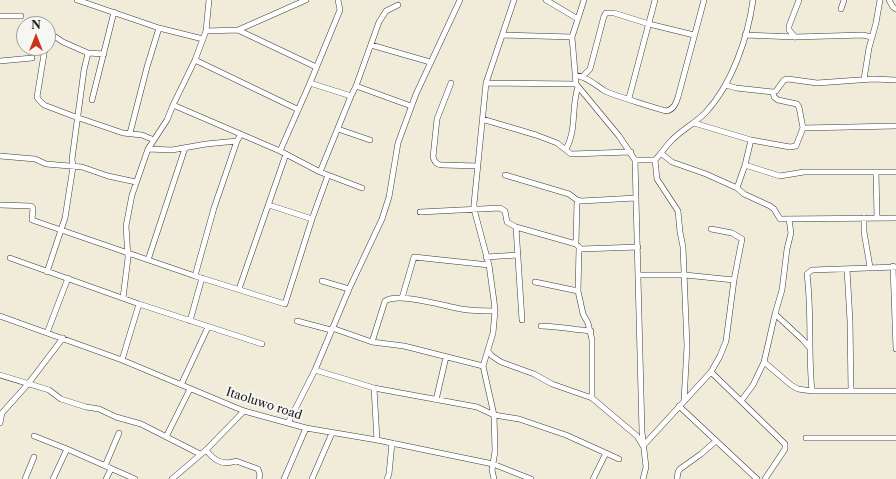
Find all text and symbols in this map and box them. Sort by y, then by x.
north arrow [16,16,56,56]
text: N [31,18,41,32]
street label: Itaoluwo road [224,385,304,423]

